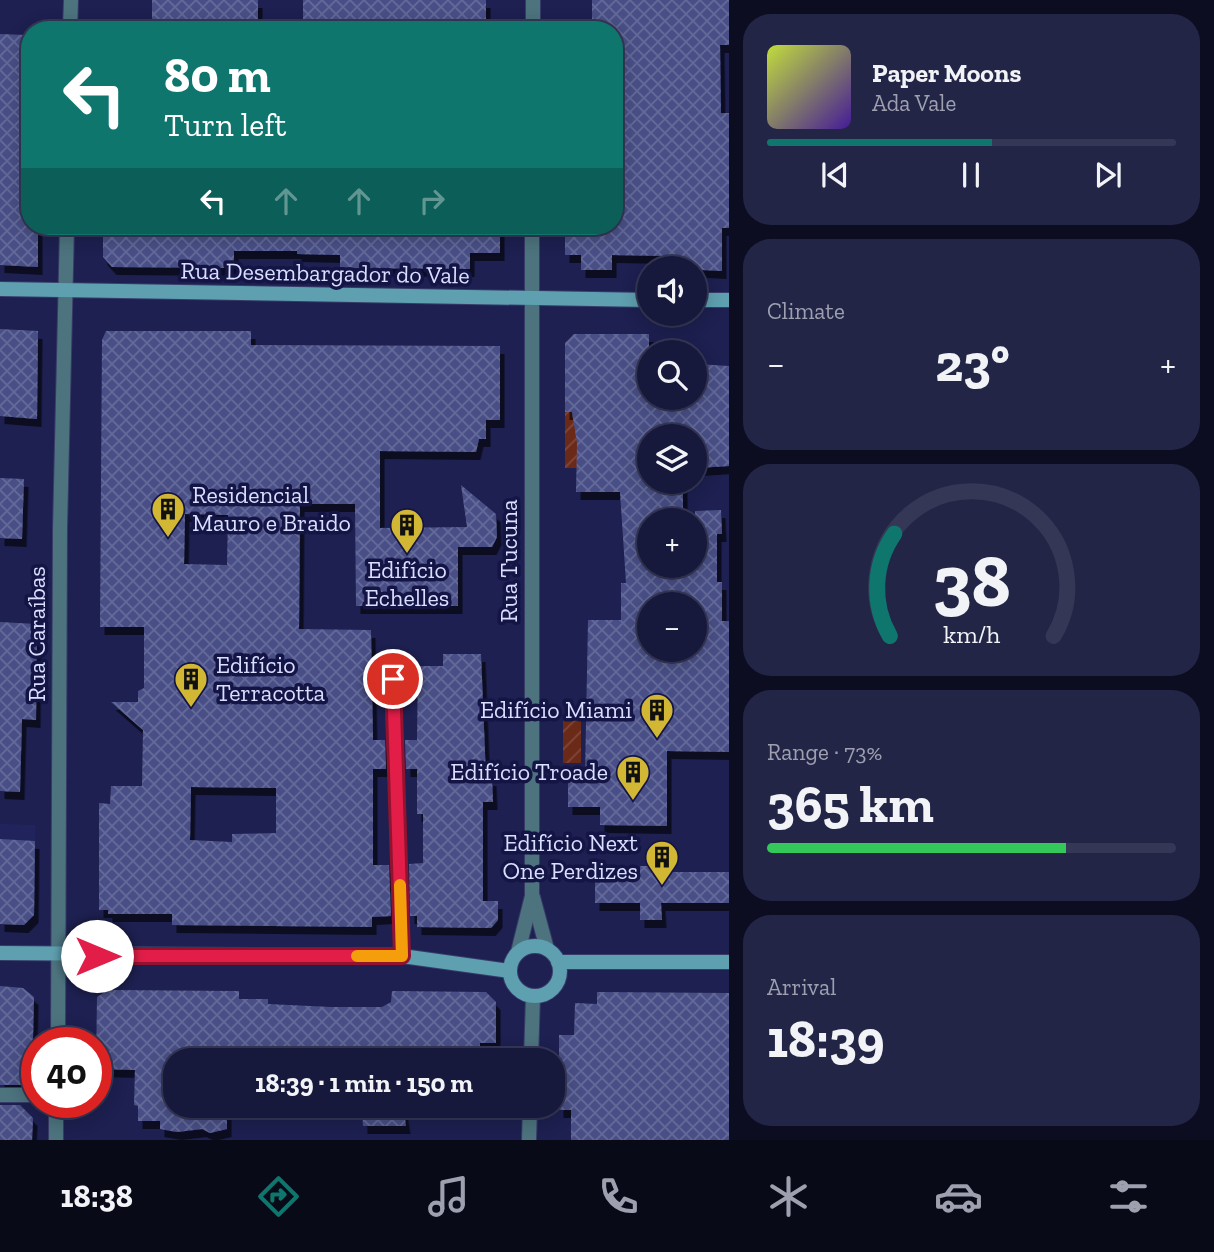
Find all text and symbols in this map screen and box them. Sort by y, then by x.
text: 80 m [164,46,271,105]
icon: left [49,49,140,140]
text: Paper Moons [872,57,1021,89]
text: Ada Vale [872,89,956,117]
text: Turn left [164,106,286,144]
icon: previous [816,156,854,194]
icon: pause [952,156,990,194]
icon: next [1089,156,1127,194]
icon: left [194,182,232,220]
icon: ahead [267,182,305,220]
icon: ahead [340,182,378,220]
icon: right [413,182,451,220]
street label: Rua Desembargador do Vale [180,255,470,290]
map controls [637,256,707,662]
button: sound [637,256,707,326]
text: Climate [767,297,845,325]
text: 23° [935,332,1010,394]
button: search [637,340,707,410]
text: − [767,341,785,387]
text: + [1160,341,1176,387]
button: layers [637,424,707,494]
place label: Residencial Mauro e Braido [192,480,351,537]
building icon: Residencial Mauro e Braido [149,490,187,539]
street label: Rua Tucuna [494,499,523,623]
building icon: Edifício Echelles [388,506,426,555]
button: + [637,508,707,578]
text: 38 [932,537,1011,625]
place label: Edifício Echelles [365,555,449,612]
street label: Rua Caraíbas [22,566,51,702]
button: − [637,592,707,662]
text: km/h [943,619,1000,649]
pin [363,649,423,709]
place label: Edifício Terracotta [216,650,326,707]
building icon: Edifício Terracotta [172,660,210,709]
icon: arrive [374,660,412,698]
building icon: Edifício Miami [638,691,676,740]
place label: Edifício Miami [480,695,632,724]
text: Range · 73% [767,738,882,766]
building icon: Edifício Troade [614,753,652,802]
place label: Edifício Troade [450,757,608,786]
text: 365 km [767,773,934,835]
place label: Edifício Next One Perdizes [503,828,638,885]
building icon: Edifício Next One Perdizes [643,838,681,887]
position arrow [60,919,134,993]
text: Arrival [767,973,836,1001]
text: 18:39 [767,1008,884,1070]
speed limit sign: 40 [21,1027,112,1118]
text: 18:39 · 1 min · 150 m [255,1067,473,1099]
icon: directions [254,1172,303,1221]
icon: music [424,1172,473,1221]
icon: phone [594,1172,643,1221]
icon: climate [764,1172,813,1221]
icon: car [934,1172,983,1221]
icon: filters [1104,1172,1153,1221]
text: 18:38 [61,1177,133,1215]

